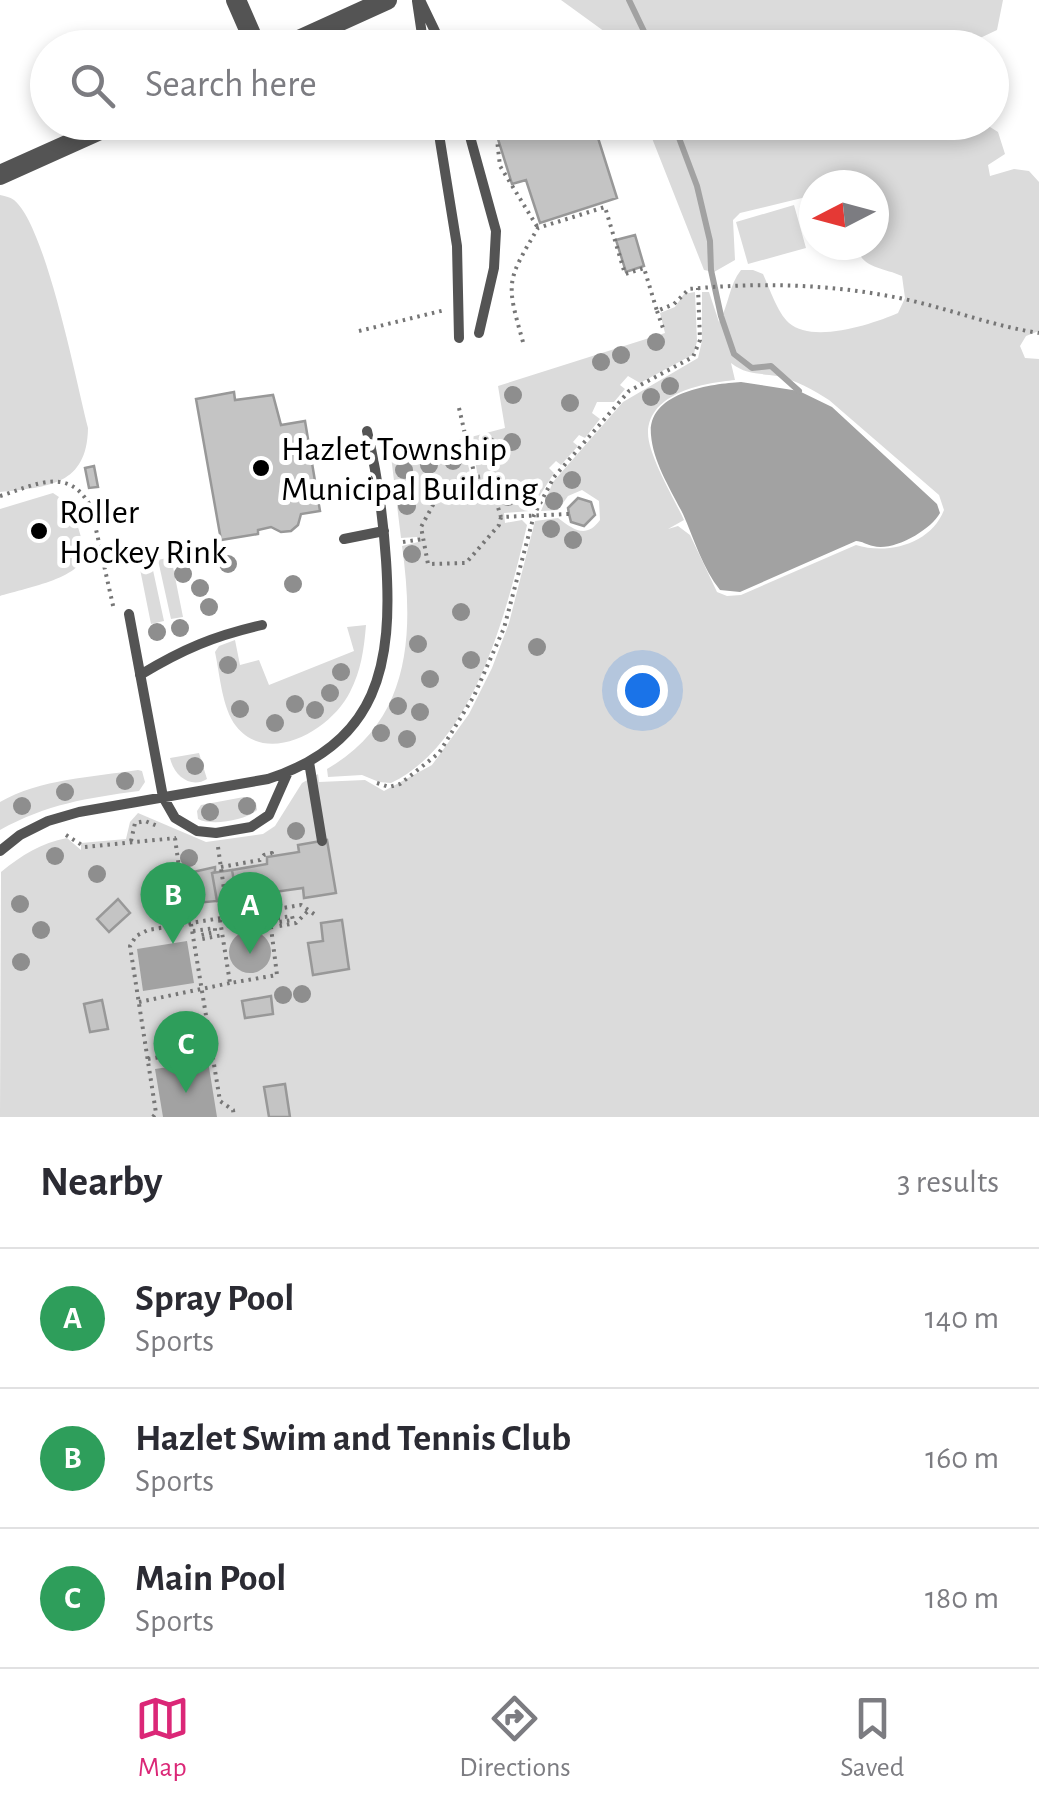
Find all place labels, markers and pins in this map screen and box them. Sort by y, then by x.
place label: Hazlet Township Municipal Building [281,432,538,507]
marker: Hazlet Township Municipal Building [250,457,272,479]
place label: Roller Hockey Rink [59,495,227,570]
marker: Roller Hockey Rink [28,520,50,542]
pin: B [140,862,206,944]
pin: A [218,872,282,954]
pin: C [154,1010,218,1093]

